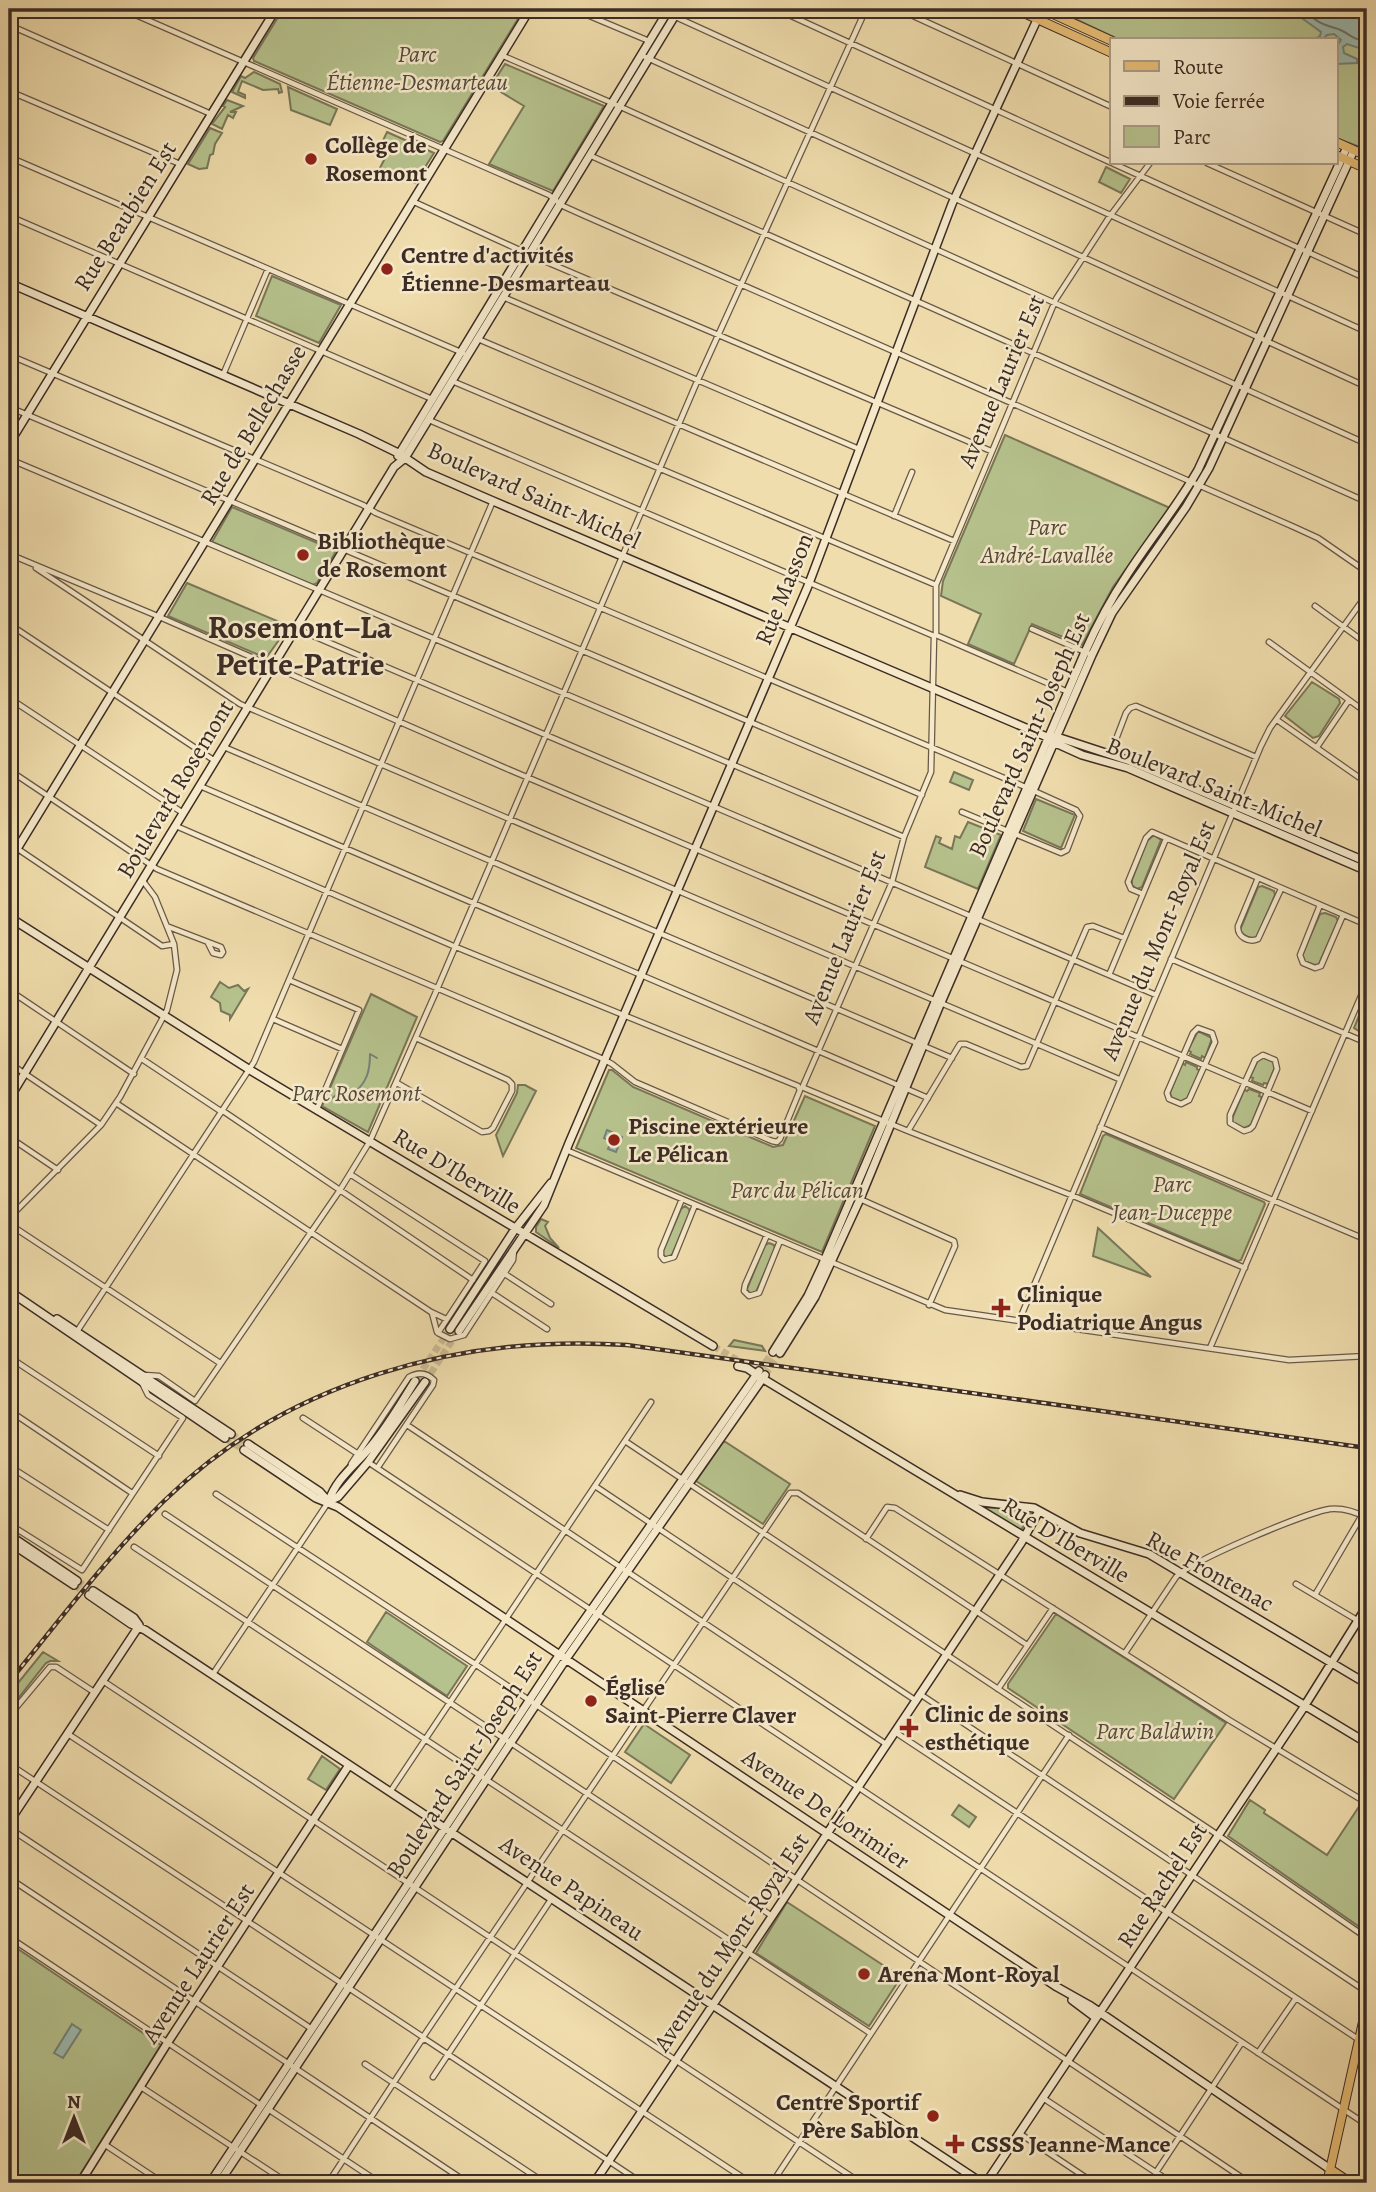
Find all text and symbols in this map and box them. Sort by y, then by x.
park label: Parc Étienne-Desmarteau [326,38,508,98]
legend [1110,38,1338,164]
text: Route [1173,53,1223,81]
text: Voie ferrée [1172,87,1265,115]
text: Parc [1173,123,1211,151]
place label: Collège de Rosemont [325,129,427,189]
street label: Rue Beaubien Est [66,135,184,297]
marker: Collège de Rosemont [303,151,319,167]
place label: Centre d'activités Étienne-Desmarteau [401,239,611,299]
marker: Centre d'activités Étienne-Desmarteau [379,261,395,277]
street label: Avenue Laurier Est [950,290,1052,473]
street label: Rue de Bellechasse [192,339,314,511]
street label: Boulevard Saint-Michel [423,434,646,556]
park label: Parc André-Lavallée [979,511,1113,571]
place label: Bibliothèque de Rosemont [317,525,447,585]
street label: Rue Masson [747,528,821,650]
marker: Bibliothèque de Rosemont [295,547,311,563]
district label: Rosemont–La Petite-Patrie [208,605,393,686]
street label: Boulevard Saint-Joseph Est [961,608,1097,862]
street label: Boulevard Rosemont [109,694,241,884]
street label: Boulevard Saint-Michel [1101,729,1327,845]
street label: Avenue du Mont-Royal Est [1093,815,1223,1066]
street label: Avenue Laurier Est [794,845,894,1030]
park label: Parc Rosemont [292,1077,422,1109]
place label: Piscine extérieure Le Pélican [628,1110,808,1170]
street label: Rue D'Iberville [387,1120,527,1222]
marker: Piscine extérieure Le Pélican [606,1132,622,1148]
park label: Parc Jean-Duceppe [1111,1168,1232,1228]
park label: Parc du Pélican [730,1174,864,1206]
place label: Clinique Podiatrique Angus [1017,1278,1203,1338]
marker: Clinique Podiatrique Angus [991,1298,1011,1318]
street label: Rue D'Iberville [996,1489,1136,1591]
street label: Rue Frontenac [1140,1523,1280,1619]
street label: Boulevard Saint-Joseph Est [379,1644,550,1884]
place label: Église Saint-Pierre Claver [605,1671,796,1731]
marker: Église Saint-Pierre Claver [583,1693,599,1709]
place label: Clinic de soins esthétique [925,1698,1069,1758]
park label: Parc Baldwin [1096,1715,1214,1747]
marker: Clinic de soins esthétique [899,1718,919,1738]
street label: Avenue De Lorimier [735,1741,916,1877]
street label: Rue Rachel Est [1109,1816,1215,1954]
street label: Avenue du Mont-Royal Est [645,1826,816,2059]
street label: Avenue Papineau [493,1827,650,1948]
street label: Avenue Laurier Est [134,1877,262,2050]
place label: Arena Mont-Royal [877,1958,1060,1990]
marker: Arena Mont-Royal [856,1966,872,1982]
north arrow [38,2084,108,2154]
place label: Centre Sportif Père Sablon [776,2086,923,2146]
text: N [67,2089,81,2115]
marker: Centre Sportif Père Sablon [925,2108,941,2124]
place label: CSSS Jeanne-Mance [971,2128,1171,2160]
marker: CSSS Jeanne-Mance [945,2134,965,2154]

